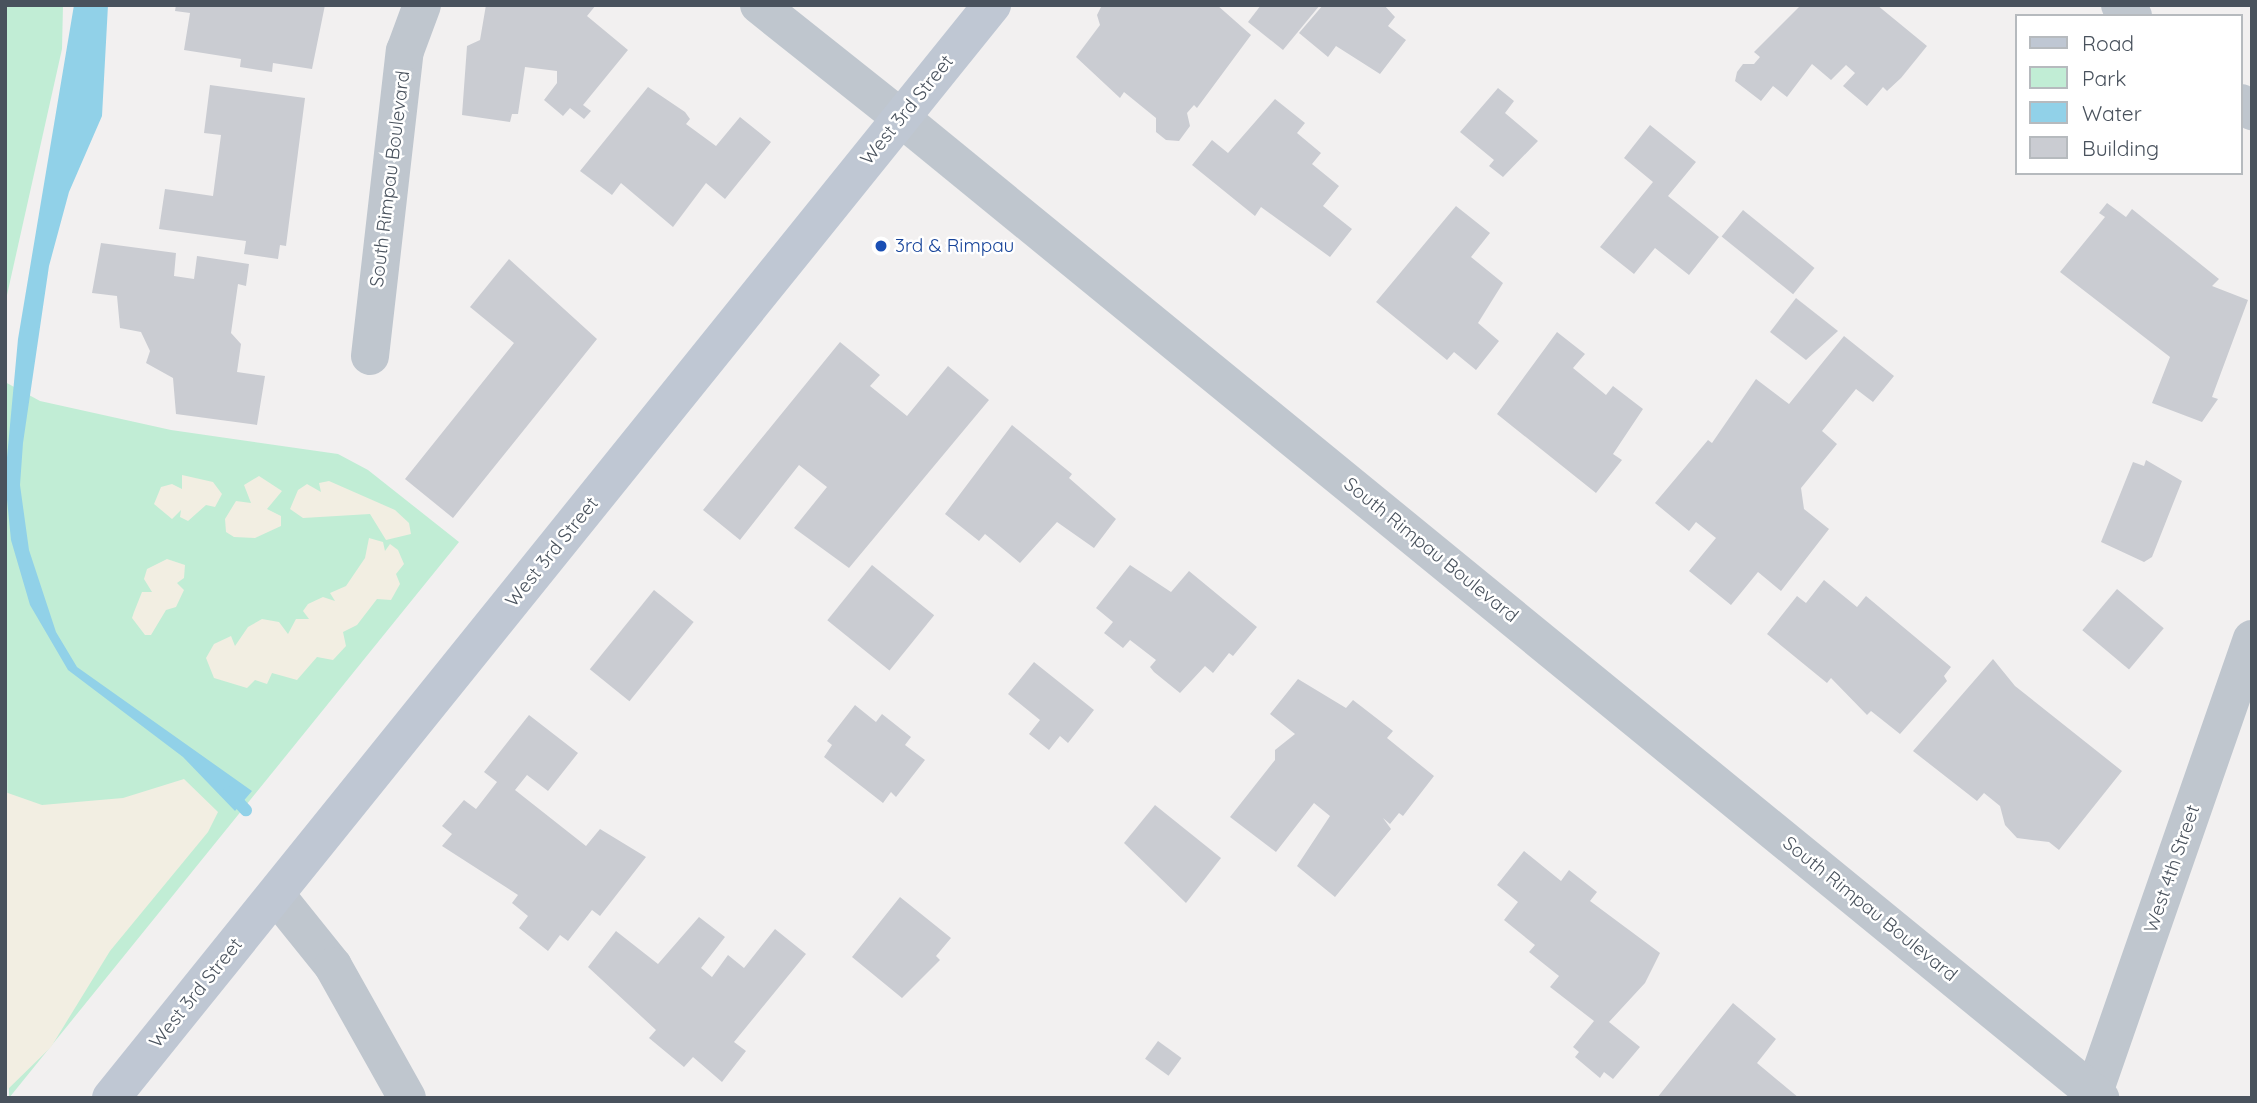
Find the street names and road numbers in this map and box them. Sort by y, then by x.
street label: West 3rd Street [856,50,958,170]
street label: South Rimpau Boulevard [365,70,415,288]
street label: South Rimpau Boulevard [1339,473,1523,627]
street label: West 3rd Street [501,492,603,612]
street label: West 4th Street [2139,802,2205,936]
street label: South Rimpau Boulevard [1778,832,1962,986]
street label: West 3rd Street [145,933,247,1053]

